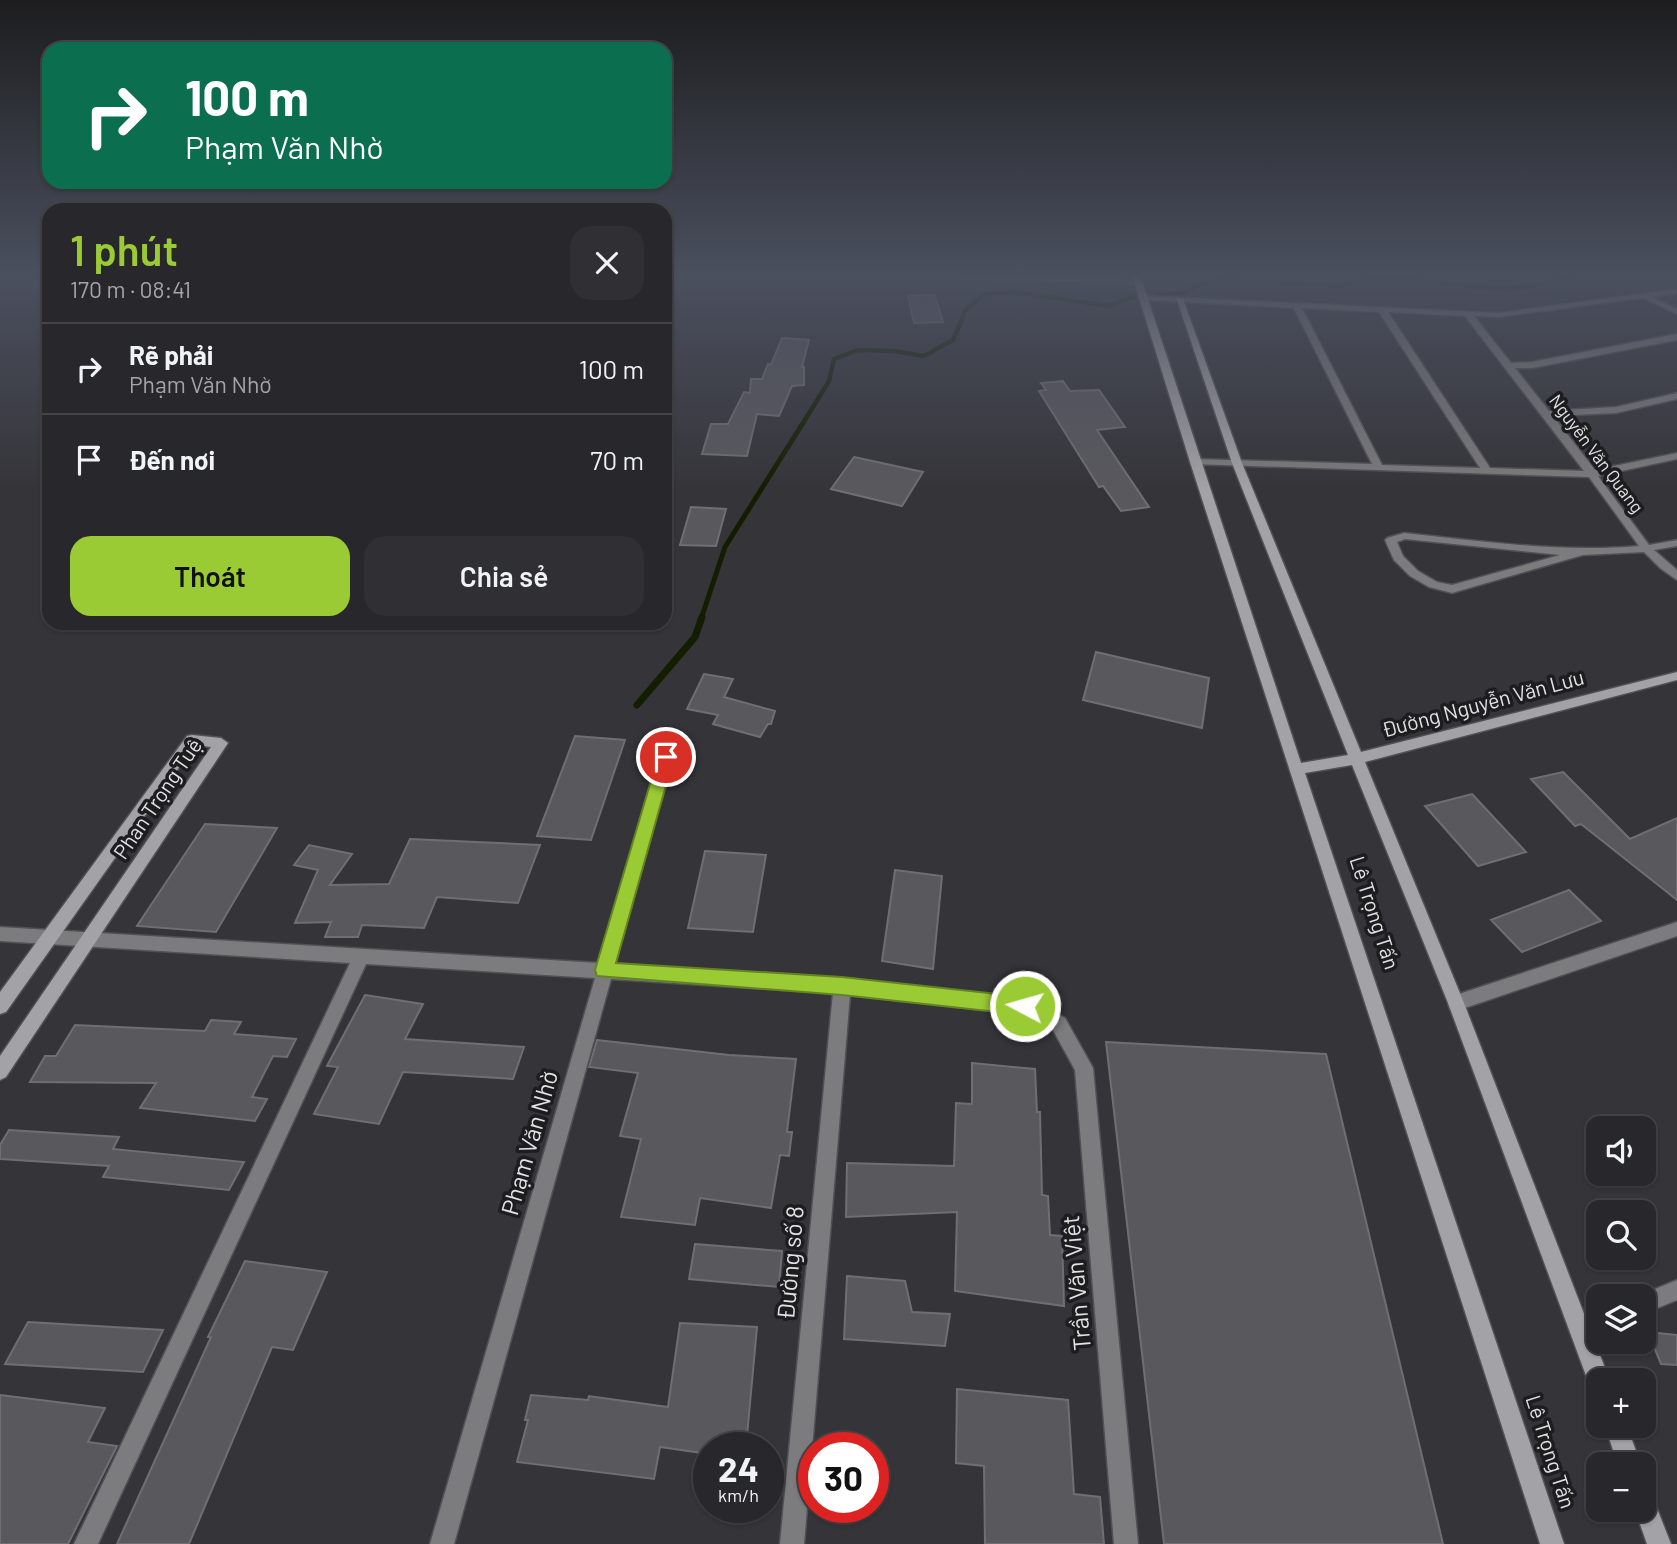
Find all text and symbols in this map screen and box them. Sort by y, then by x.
text: 100 m [185,67,309,126]
icon: right [70,70,161,161]
text: Phạm Văn Nhờ [185,127,383,165]
text: 1 phút [70,224,178,274]
button: close [570,226,644,300]
text: 170 m · 08:41 [70,275,191,303]
text: Rẽ phải [129,339,213,370]
icon: right [70,350,108,388]
text: 100 m [579,353,644,384]
text: Phạm Văn Nhờ [129,370,272,398]
street label: Nguyễn Văn Quang [1545,390,1649,517]
icon: arrive [70,441,108,479]
text: Đến nơi [129,444,215,475]
text: 70 m [590,444,644,475]
button: Thoát [70,536,350,616]
button: Chia sẻ [364,536,644,616]
street label: Đường Nguyễn Văn Lưu [1379,664,1586,742]
pin [636,727,696,787]
street label: Phan Trọng Tuệ [107,733,206,863]
icon: arrive [647,738,685,776]
street label: Lê Trọng Tấn [1345,853,1405,972]
position arrow [988,969,1062,1043]
street label: Phạm Văn Nhờ [494,1067,563,1218]
map controls [1586,1116,1656,1522]
button: sound [1586,1116,1656,1186]
button: search [1586,1200,1656,1270]
street label: Đường số 8 [770,1205,809,1321]
street label: Trần Văn Việt [1055,1214,1096,1352]
button: layers [1586,1284,1656,1354]
button: + [1586,1368,1656,1438]
street label: Lê Trọng Tấn [1521,1392,1581,1511]
speed limit sign: 30 [798,1432,889,1523]
text: 24 [718,1447,759,1489]
button: − [1586,1452,1656,1522]
text: km/h [718,1484,759,1506]

